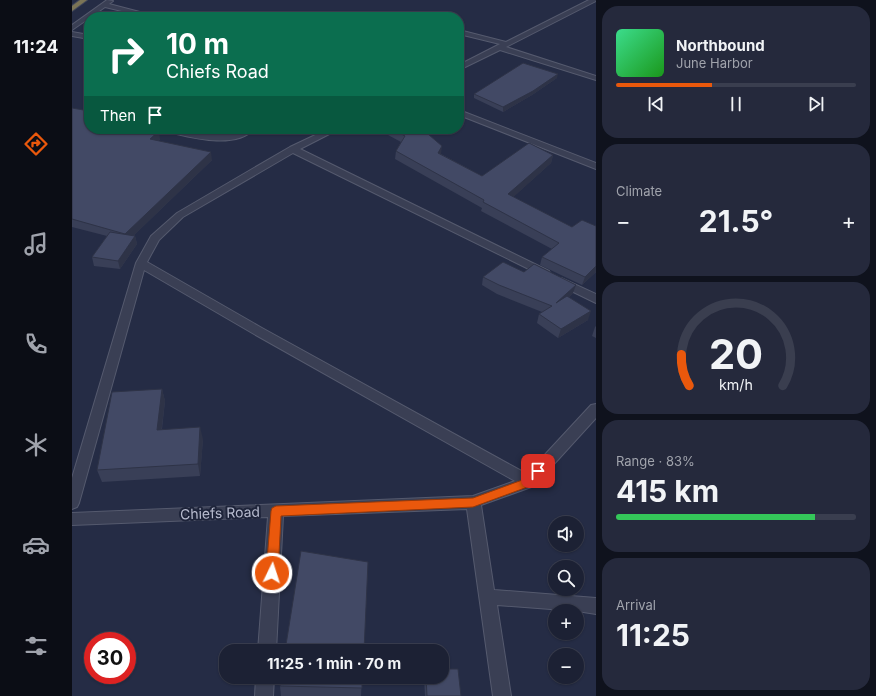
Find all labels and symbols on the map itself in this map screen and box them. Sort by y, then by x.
pin [521,454,555,488]
street label: Chiefs Road [180,503,260,522]
position arrow [251,552,293,594]
speed limit sign: 30 [84,632,136,684]

